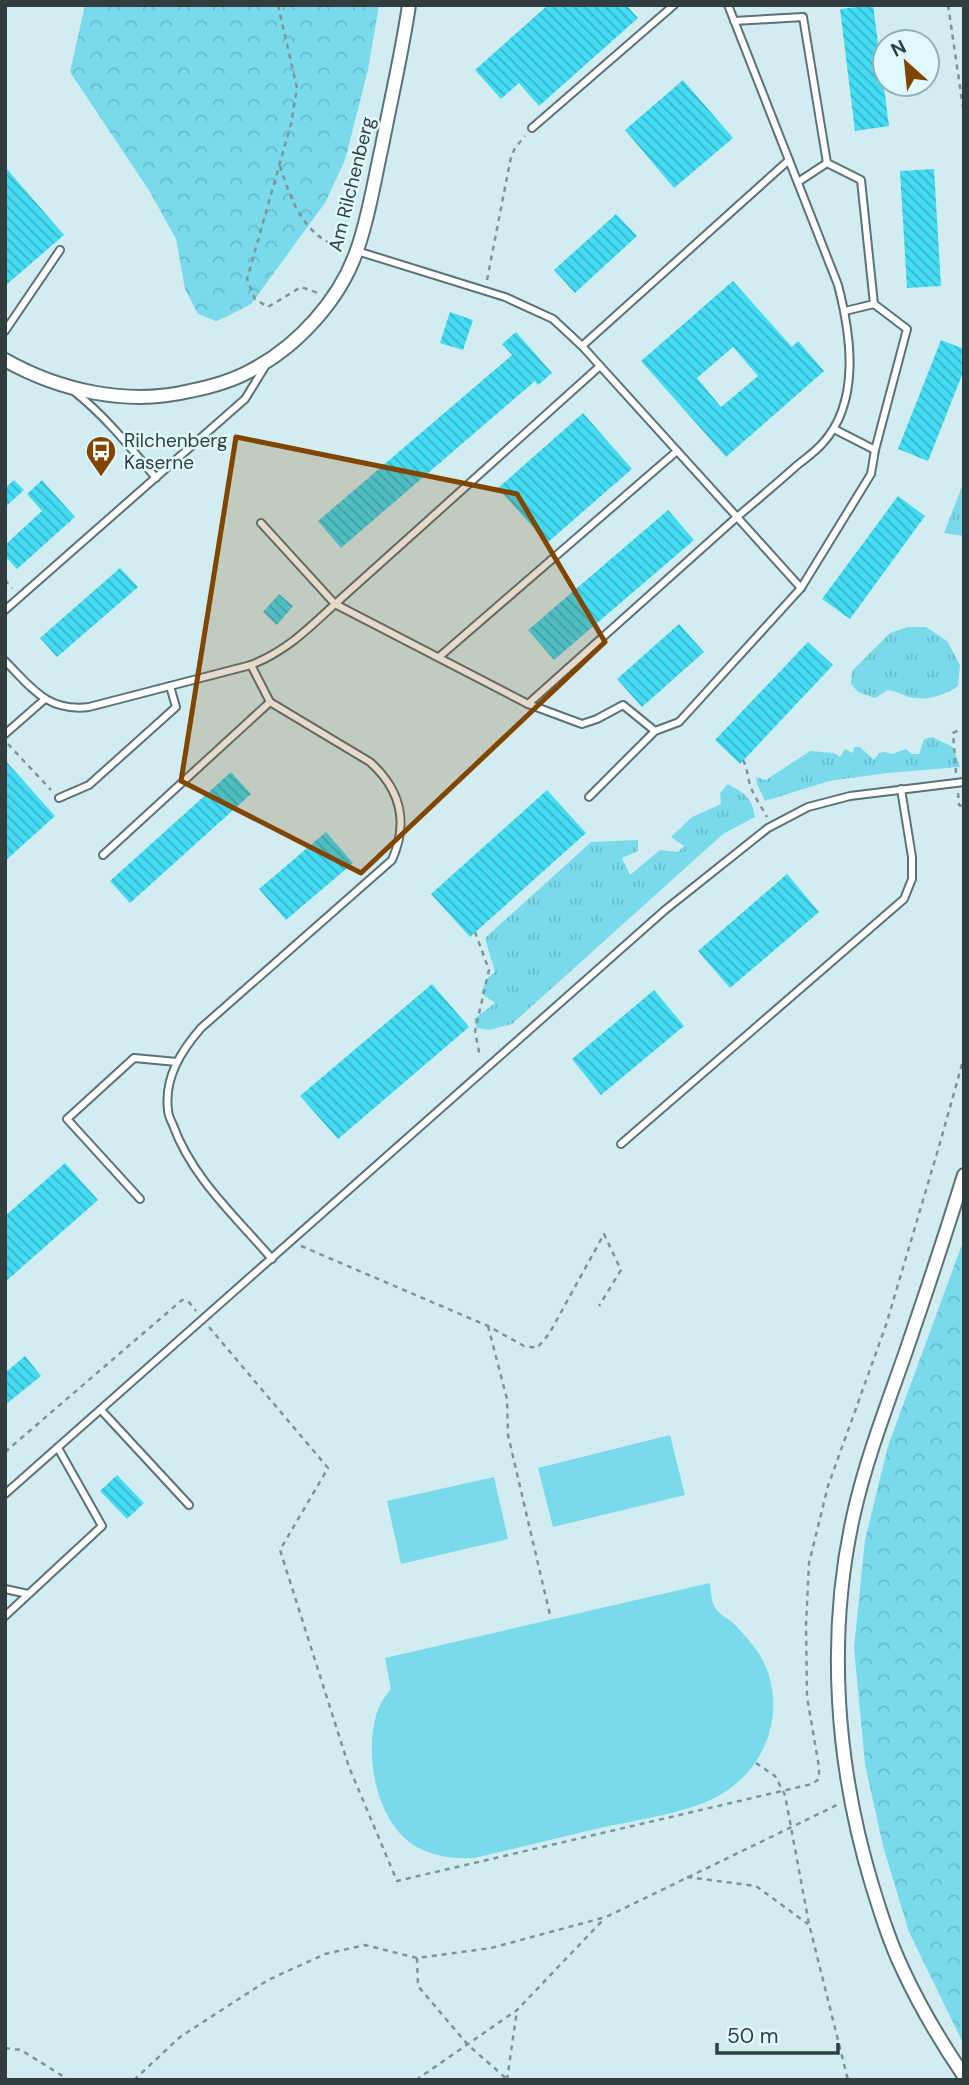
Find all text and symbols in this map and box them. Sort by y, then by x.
north arrow [871,28,941,98]
text: N [887,34,910,63]
street label: Am Rilchenberg [323,114,380,254]
place label: Rilchenberg Kaserne [124,428,228,475]
bus stop icon: Rilchenberg Kaserne [84,434,118,478]
scale bar [717,2011,838,2056]
text: 50 m [727,2022,778,2050]

